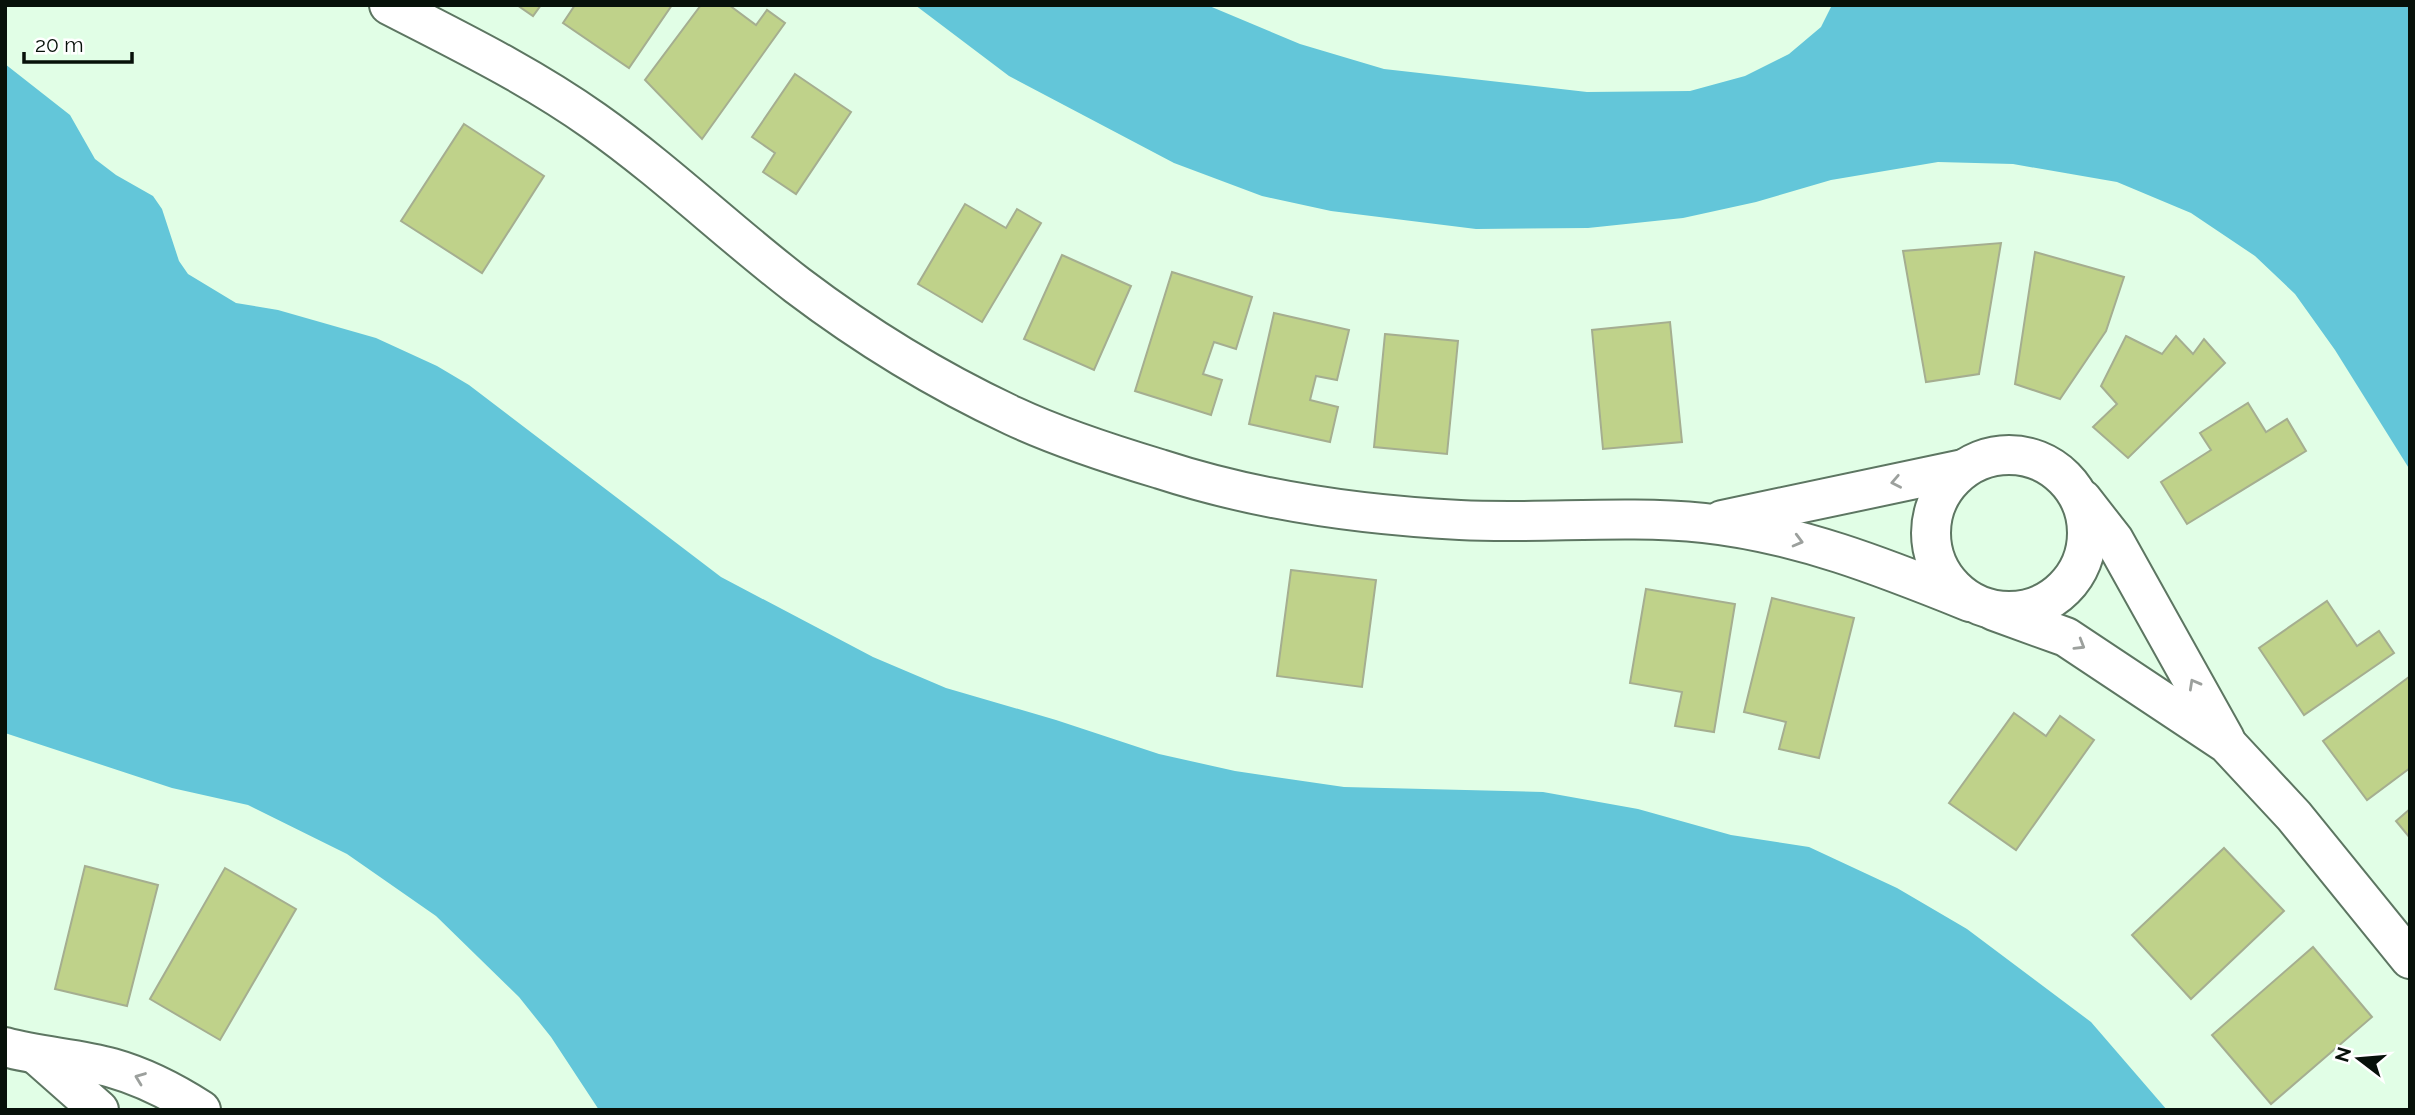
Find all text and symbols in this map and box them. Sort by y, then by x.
scale bar [24,21,133,65]
text: 20 m [35,32,83,57]
one-way arrow [1890,474,1902,489]
one-way arrow [1792,532,1804,547]
one-way arrow [2072,637,2085,650]
one-way arrow [2189,679,2203,691]
north arrow [2324,1024,2394,1094]
text: N [2330,1044,2355,1064]
one-way arrow [135,1073,147,1087]

